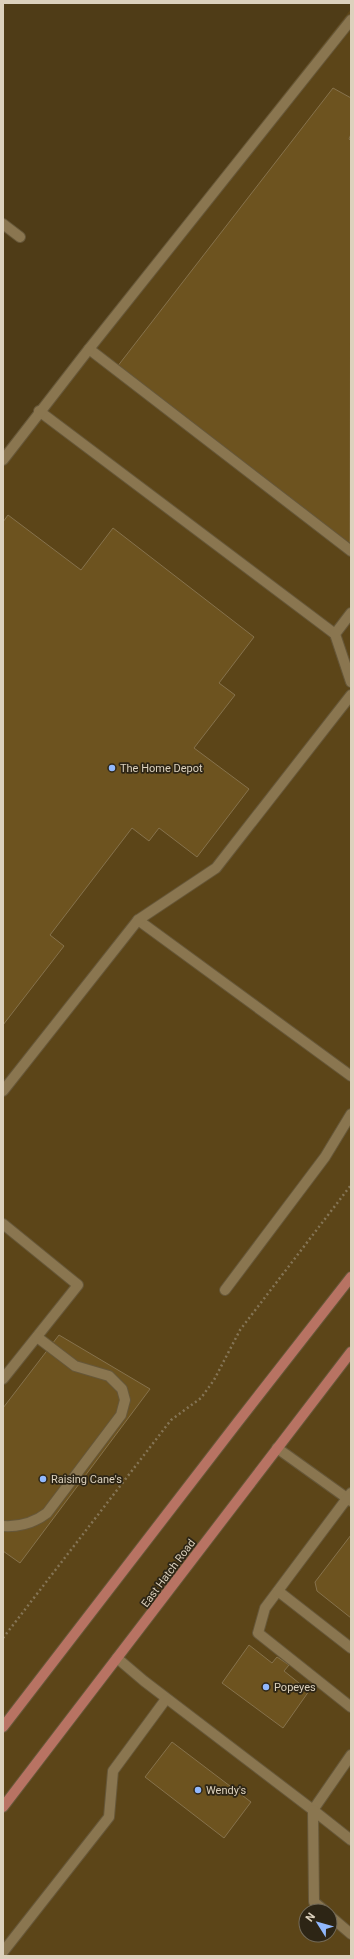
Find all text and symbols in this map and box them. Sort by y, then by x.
place label: The Home Depot [120,762,203,775]
marker: The Home Depot [107,763,117,773]
place label: Raising Cane's [51,1473,122,1486]
marker: Raising Cane's [38,1474,48,1484]
street label: East Hatch Road [139,1537,198,1610]
place label: Popeyes [274,1681,316,1694]
marker: Popeyes [261,1682,271,1692]
place label: Wendy's [206,1784,246,1797]
marker: Wendy's [193,1785,203,1795]
north arrow [298,1903,338,1943]
text: N [303,1910,318,1924]

